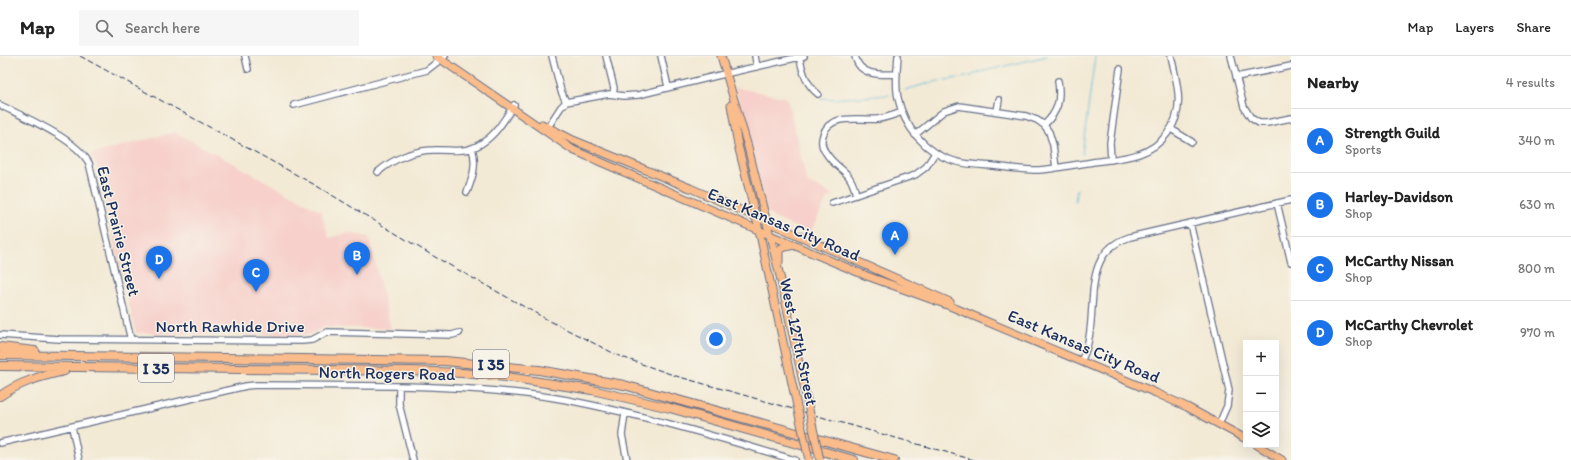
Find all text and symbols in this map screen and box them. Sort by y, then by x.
search box [79,10,359,46]
text: Map [20,16,55,39]
icon: search [93,17,115,39]
text: Search here [125,19,200,37]
text: Map [1408,19,1433,36]
text: Layers [1455,19,1494,36]
text: Share [1516,19,1551,36]
text: Nearby [1307,72,1359,92]
text: 4 results [1506,75,1555,90]
text: Strength Guild [1345,124,1440,142]
text: A [1316,133,1324,148]
text: 340 m [1518,133,1555,148]
text: Sports [1345,142,1381,157]
street label: East Prairie Street [93,164,145,298]
street label: East Kansas City Road [705,183,863,265]
text: Harley-Davidson [1345,188,1453,206]
text: B [1316,197,1324,212]
text: 630 m [1519,197,1555,212]
text: Shop [1345,206,1372,221]
pin: A [882,222,908,255]
pin: B [344,242,370,275]
pin: D [146,246,172,279]
text: McCarthy Nissan [1345,252,1454,270]
pin: C [243,259,269,292]
text: C [1316,261,1324,276]
text: 800 m [1518,261,1555,276]
text: Shop [1345,270,1372,285]
street label: West 127th Street [776,276,822,408]
street label: East Kansas City Road [1005,305,1163,387]
street label: North Rawhide Drive [155,316,305,336]
text: McCarthy Chevrolet [1345,316,1473,334]
text: D [1316,325,1324,340]
text: 970 m [1520,325,1555,340]
your location [706,329,726,349]
text: Shop [1345,334,1372,349]
map controls [1243,340,1279,448]
button: + [1243,340,1279,376]
road number: I 35 [473,350,509,378]
road number: I 35 [138,354,174,382]
street label: North Rogers Road [318,362,456,384]
button: − [1243,376,1279,412]
button: layers [1243,412,1279,448]

